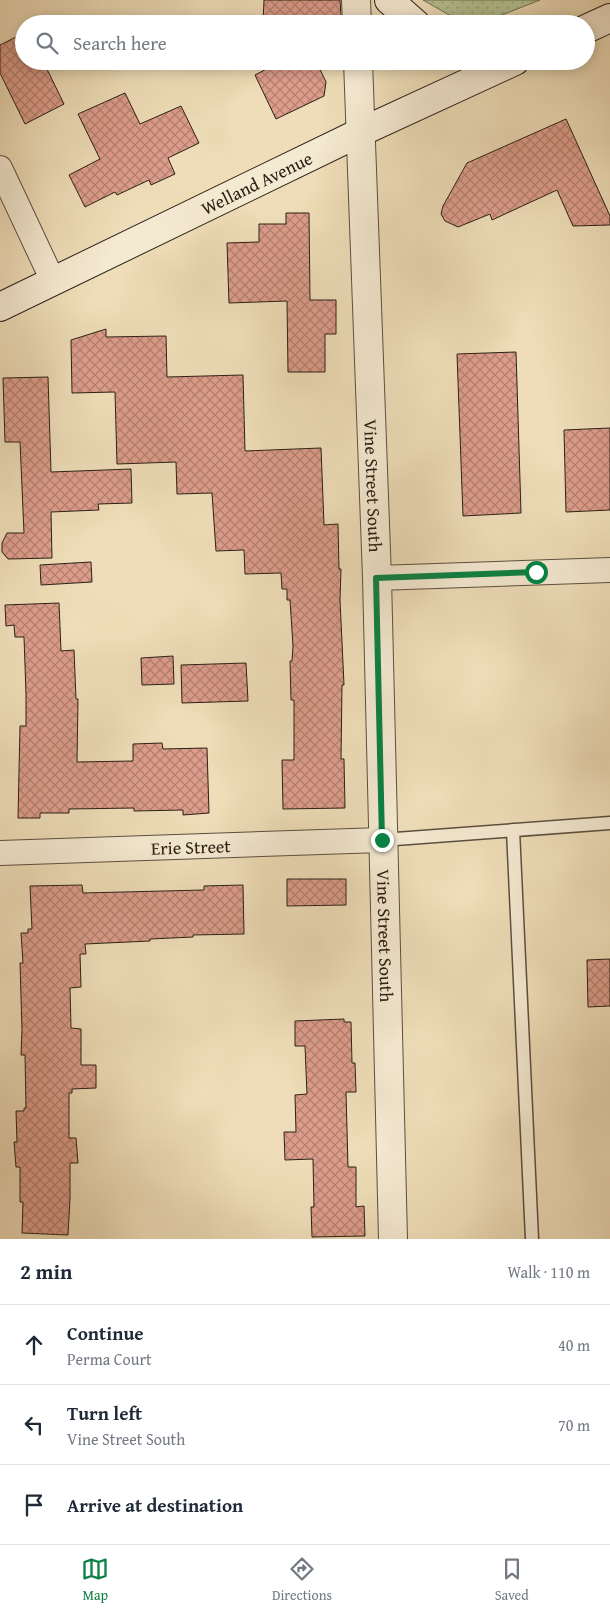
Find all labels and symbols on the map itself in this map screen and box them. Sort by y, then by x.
street label: Welland Avenue [196,144,317,221]
street label: Vine Street South [358,419,390,553]
route start [525,561,548,584]
route end [371,829,394,852]
street label: Erie Street [151,832,232,861]
street label: Vine Street South [371,869,401,1002]

